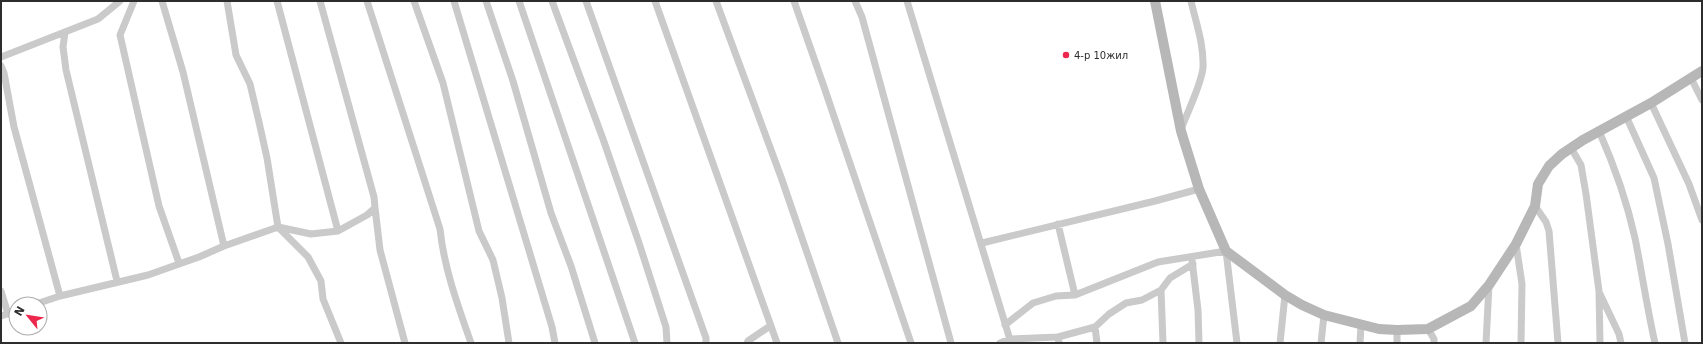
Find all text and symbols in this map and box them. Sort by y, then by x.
marker: 4-р 10жил [1061,50,1071,60]
place label: 4-р 10жил [1074,50,1128,61]
north arrow [8,296,48,336]
text: N [12,304,28,318]

